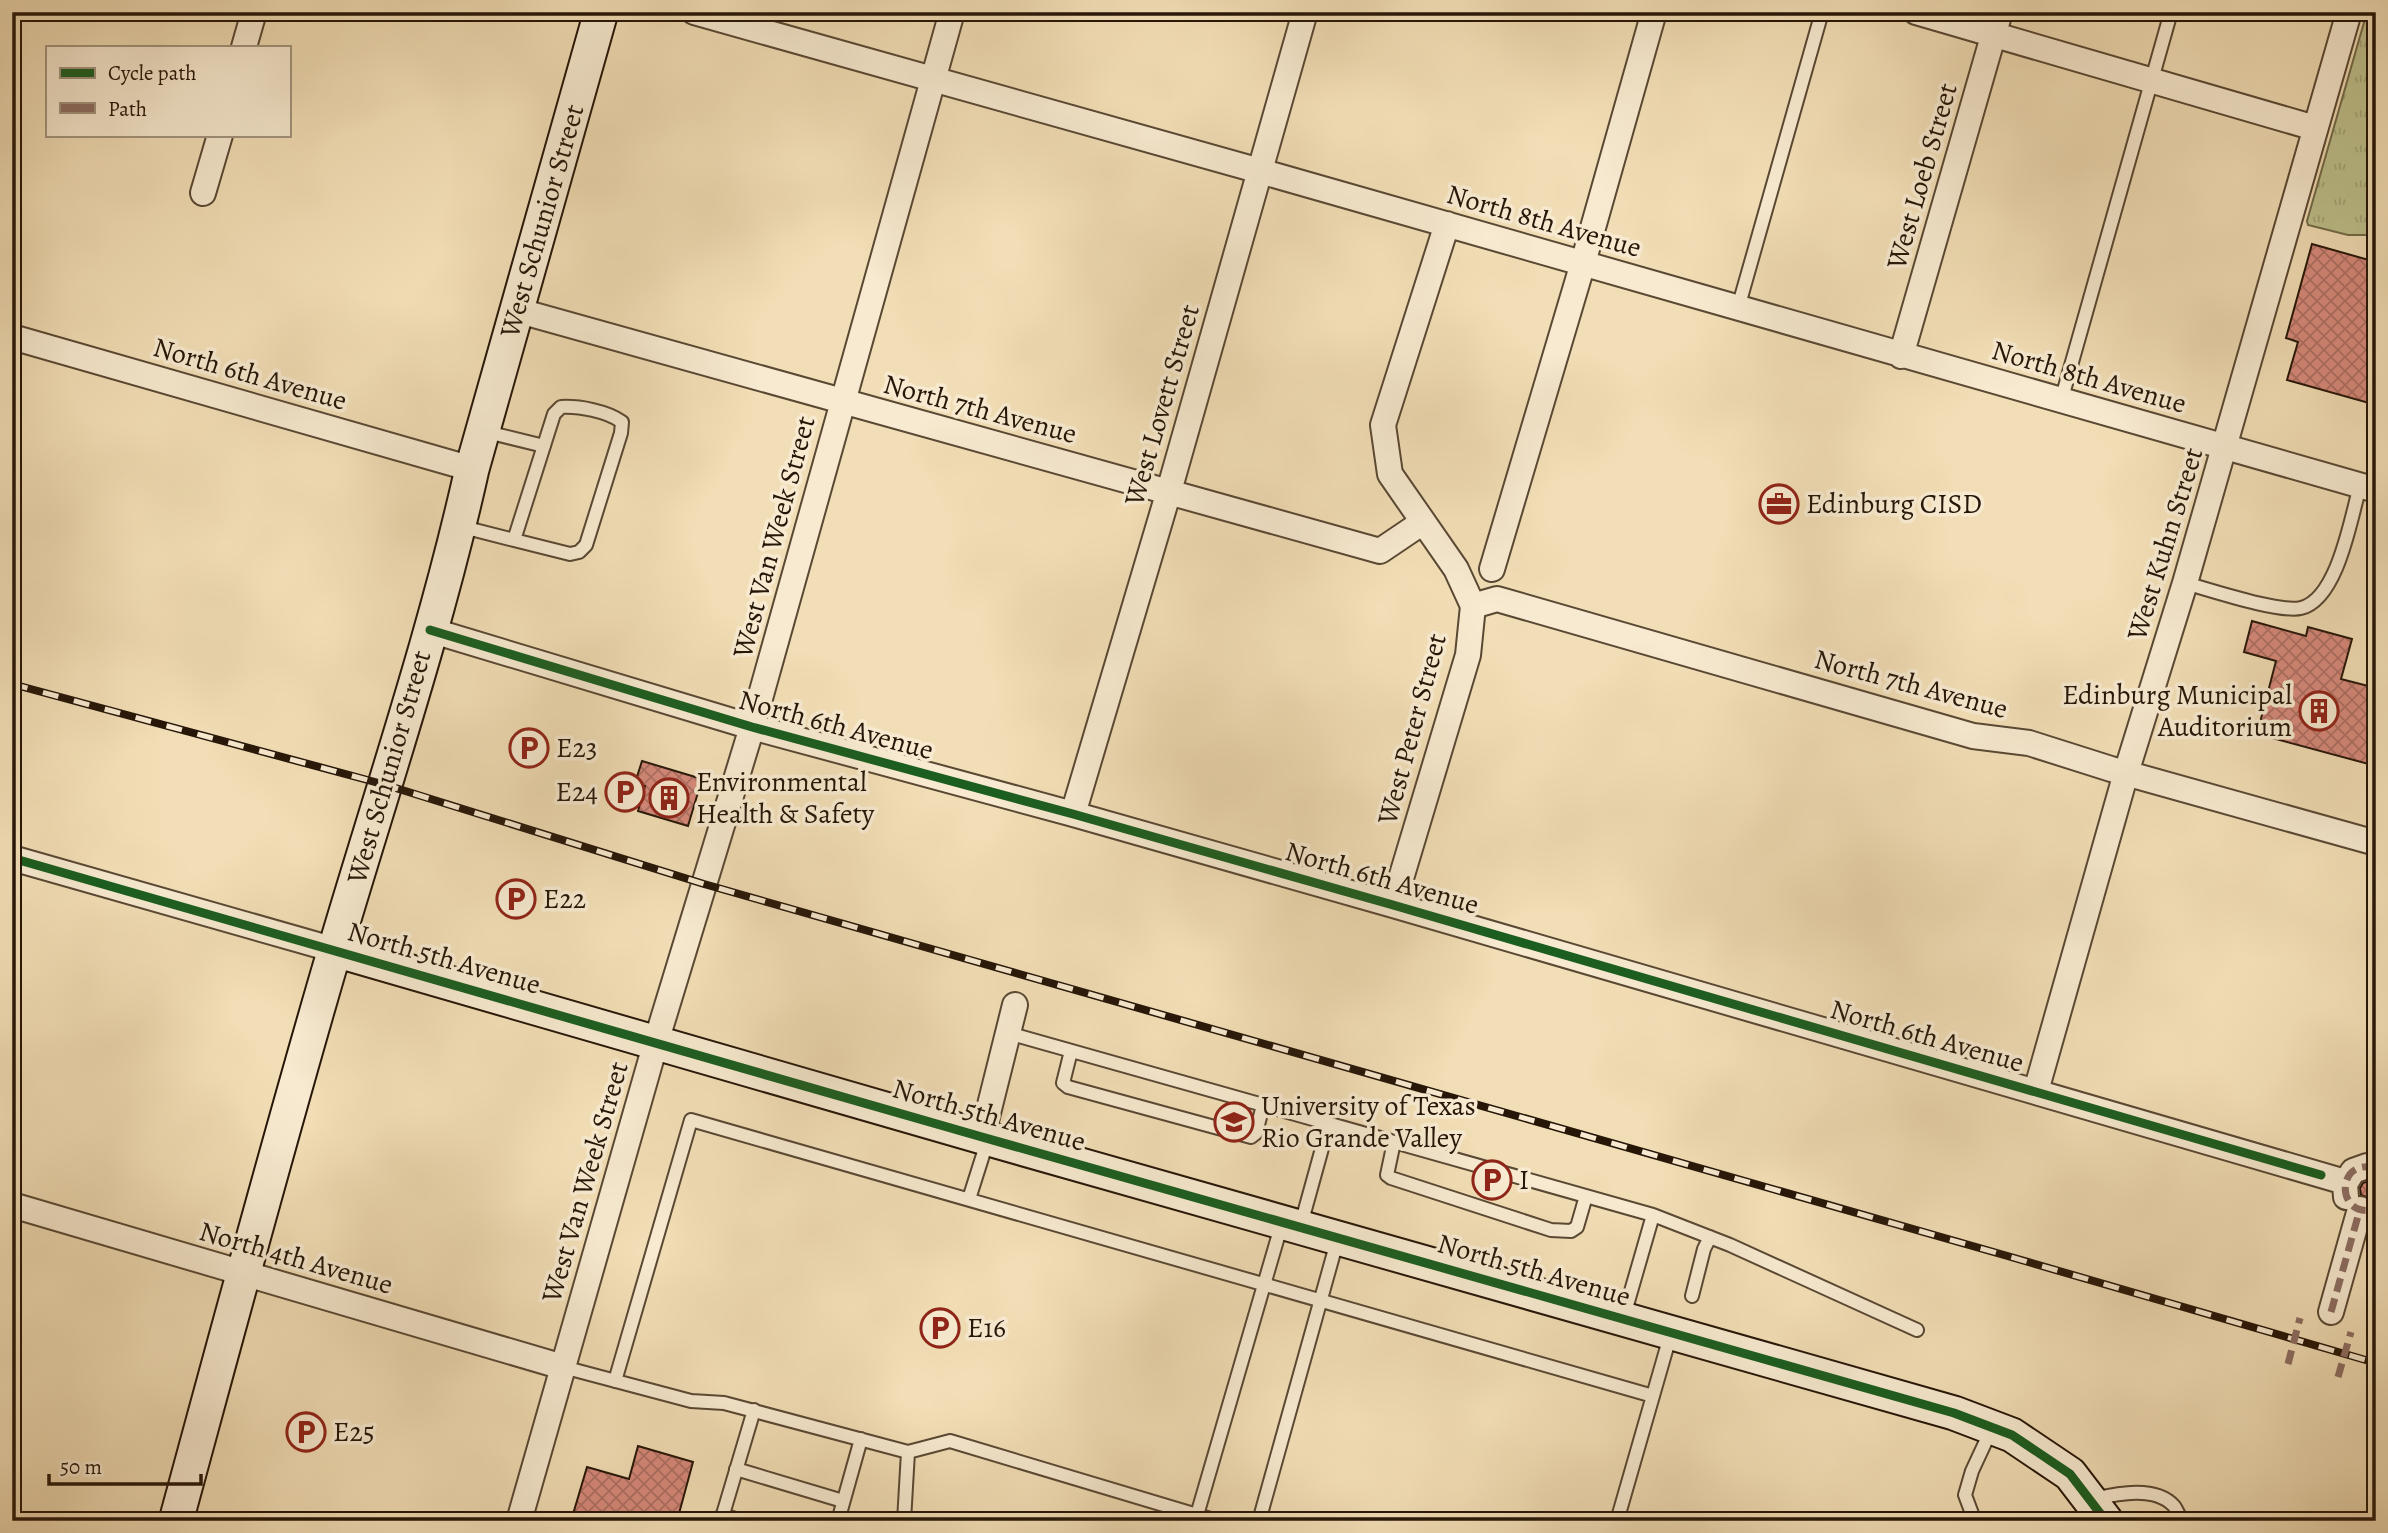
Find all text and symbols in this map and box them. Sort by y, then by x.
legend [46,46,290,136]
text: Cycle path [108,59,197,87]
street label: West Loeb Street [1877,79,1967,274]
text: Path [108,95,147,123]
street label: West Schunior Street [490,100,593,343]
street label: North 8th Avenue [1442,175,1646,267]
street label: West Lovett Street [1115,300,1209,511]
street label: North 6th Avenue [149,328,351,420]
street label: North 8th Avenue [1987,331,2191,423]
street label: North 7th Avenue [879,365,1081,453]
street label: West Van Week Street [723,412,825,663]
street label: West Kuhn Street [2117,443,2212,646]
office icon: Edinburg CISD [1758,483,1800,525]
place label: Edinburg CISD [1806,485,1982,523]
street label: West Peter Street [1368,629,1456,830]
street label: North 7th Avenue [1810,640,2012,728]
street label: West Schunior Street [337,646,440,889]
place label: Edinburg Municipal Auditorium [2062,676,2292,746]
street label: North 6th Avenue [734,681,938,769]
building icon: Edinburg Municipal Auditorium [2298,690,2340,732]
parking icon: E23 [508,727,550,769]
place label: E23 [556,729,598,767]
place label: Environmental Health & Safety [696,763,875,833]
parking icon: E24 [604,771,646,813]
place label: E24 [555,773,598,811]
building icon: Environmental Health & Safety [648,777,690,819]
street label: North 6th Avenue [1281,832,1483,924]
parking icon: E22 [495,878,537,920]
place label: E22 [543,880,586,918]
street label: North 5th Avenue [343,912,545,1004]
street label: North 6th Avenue [1826,990,2028,1082]
street label: West Van Week Street [532,1057,638,1308]
street label: North 5th Avenue [888,1069,1090,1161]
place label: University of Texas Rio Grande Valley [1261,1087,1476,1157]
school or university icon: University of Texas Rio Grande Valley [1213,1101,1255,1143]
parking icon: I [1471,1159,1513,1201]
place label: I [1519,1161,1529,1199]
street label: North 4th Avenue [195,1212,397,1304]
street label: North 5th Avenue [1433,1224,1635,1316]
parking icon: E16 [919,1307,961,1349]
place label: E16 [967,1309,1006,1347]
parking icon: E25 [285,1411,327,1453]
place label: E25 [333,1413,375,1451]
scale bar [49,1442,201,1486]
text: 50 m [60,1453,102,1481]

